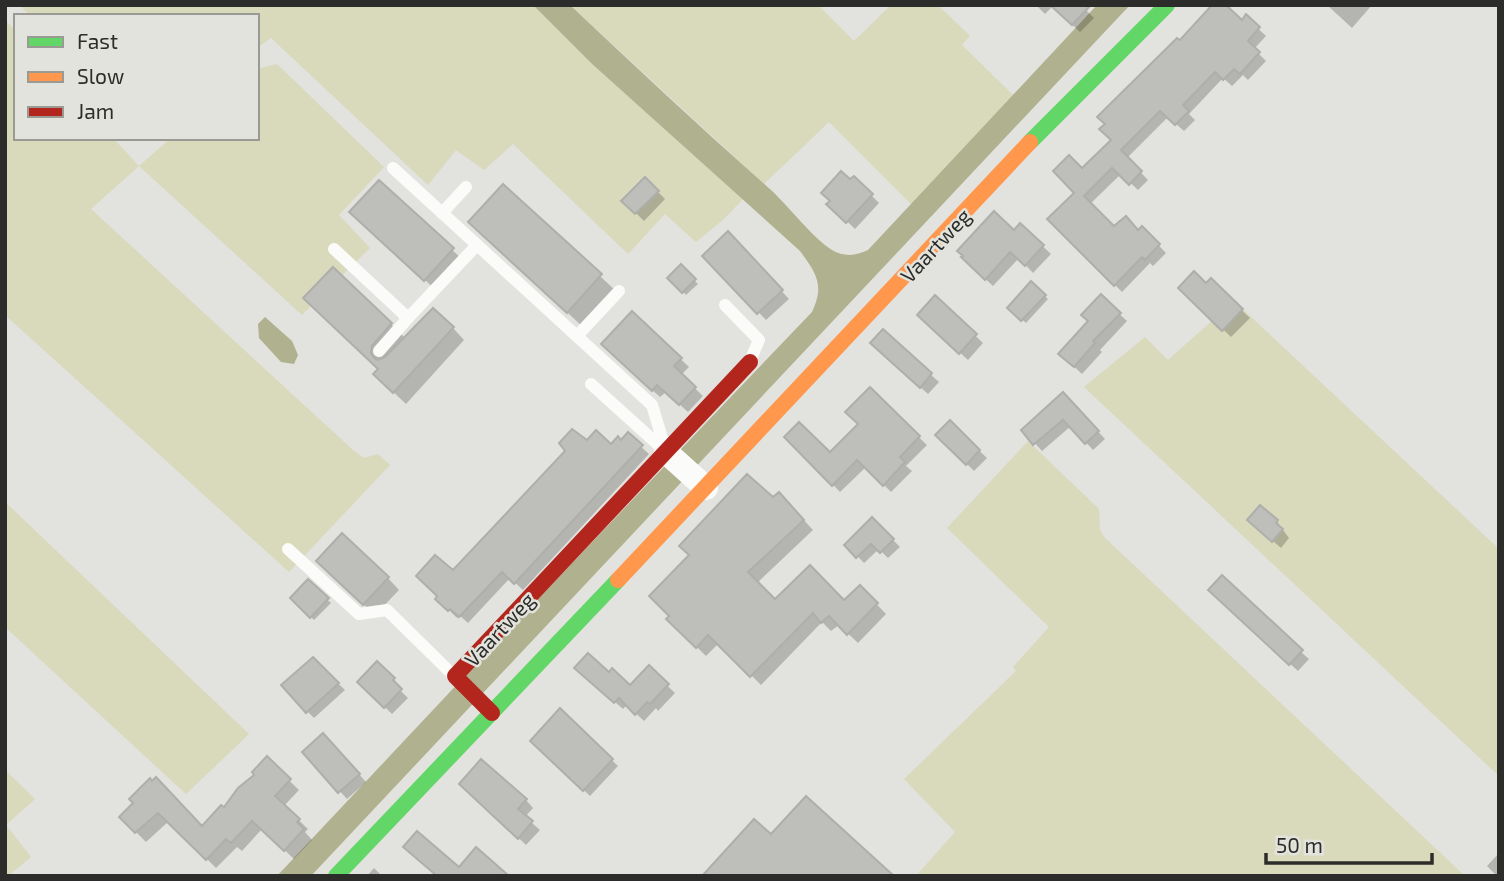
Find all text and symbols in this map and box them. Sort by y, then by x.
legend [14,14,259,140]
text: Fast [77,28,118,53]
text: Slow [77,63,124,88]
text: Jam [77,98,114,123]
street label: Vaartweg [895,203,976,287]
street label: Vaartweg [459,587,540,671]
scale bar [1266,822,1432,866]
text: 50 m [1276,832,1323,857]

